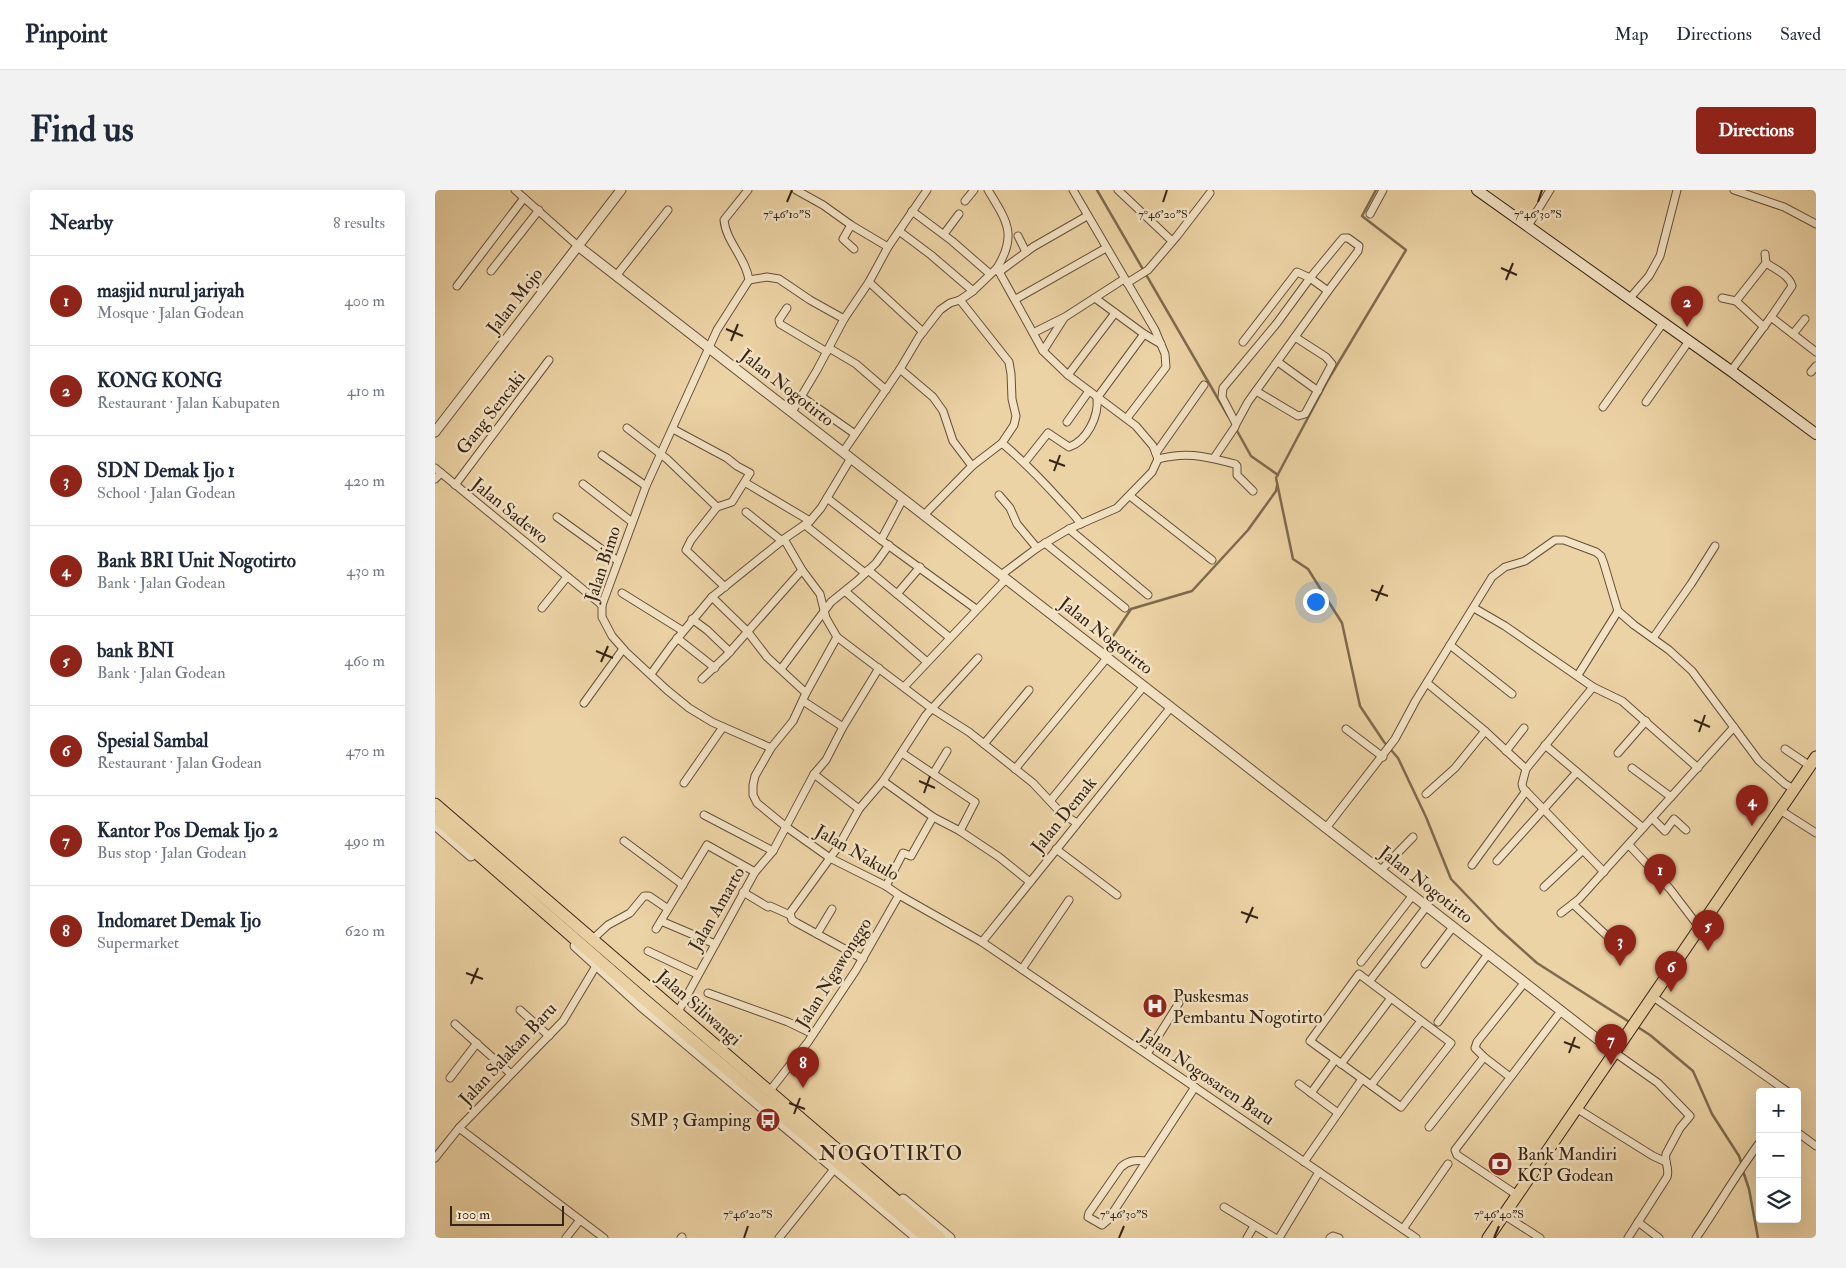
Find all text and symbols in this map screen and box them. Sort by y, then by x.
text: Pinpoint [25,19,108,50]
text: Map [1615,23,1648,46]
text: Directions [1676,23,1752,46]
text: Saved [1780,23,1821,46]
button: Directions [1696,107,1816,154]
text: Find us [30,108,134,152]
text: 7°46'10"S [763,207,811,222]
text: 7°46'20"S [1138,207,1188,222]
text: 7°46'30"S [1514,207,1562,222]
text: Nearby [50,209,113,236]
text: 8 results [333,213,385,233]
street label: Jalan Mojo [481,263,548,340]
text: masjid nurul jariyah [97,279,244,303]
pin: 2 [1671,286,1703,327]
text: 1 [63,291,69,311]
text: 400 m [344,291,385,311]
text: Mosque · Jalan Godean [97,303,244,323]
street label: Jalan Nogotirto [735,344,839,432]
street label: Gang Sencaki [451,367,531,459]
text: KONG KONG [97,369,222,393]
text: 2 [62,381,70,401]
text: 410 m [347,381,385,401]
text: Restaurant · Jalan Kabupaten [97,393,280,413]
text: SDN Demak Ijo 1 [97,459,235,483]
text: 3 [63,471,69,491]
text: 420 m [344,471,385,491]
street label: Jalan Sadewo [466,472,554,549]
text: School · Jalan Godean [97,483,236,503]
street label: Jalan Bimo [580,523,626,606]
text: Bank BRI Unit Nogotirto [97,549,296,573]
text: 4 [62,561,70,581]
text: 430 m [346,561,385,581]
text: Bank · Jalan Godean [97,573,225,593]
your location [1303,589,1329,615]
street label: Jalan Nogotirto [1054,592,1158,680]
text: bank BNI [97,639,174,663]
text: 5 [62,651,70,671]
text: 460 m [344,651,385,671]
text: Bank · Jalan Godean [97,663,225,683]
text: Spesial Sambal [97,729,208,753]
text: 6 [62,741,70,761]
text: 470 m [345,741,385,761]
text: Restaurant · Jalan Godean [97,753,262,773]
street label: Jalan Demak [1026,772,1102,859]
pin: 4 [1736,785,1768,826]
text: Kantor Pos Demak Ijo 2 [97,819,278,843]
street label: Jalan Nakulo [810,819,903,886]
text: 7 [62,831,70,851]
text: 490 m [344,831,385,851]
street label: Jalan Nogotirto [1374,841,1478,929]
text: Bus stop · Jalan Godean [97,843,246,863]
pin: 1 [1644,854,1676,895]
street label: Jalan Amarto [683,863,750,956]
text: Indomaret Demak Ijo [97,909,261,933]
pin: 5 [1692,910,1724,951]
street label: Jalan Ngawonggo [790,913,877,1034]
text: 8 [62,921,70,941]
text: 620 m [345,921,385,941]
pin: 3 [1604,925,1636,966]
text: Supermarket [97,933,179,953]
pin: 6 [1655,951,1687,992]
street label: Jalan Siliwangi [651,964,746,1051]
place label: Puskesmas Pembantu Nogotirto [1173,985,1323,1029]
hospital icon: Puskesmas Pembantu Nogotirto [1142,993,1168,1019]
street label: Jalan Salakan Baru [454,998,562,1111]
street label: Jalan Nogosaren Baru [1135,1023,1279,1131]
pin: 7 [1595,1024,1627,1065]
pin: 8 [787,1047,819,1088]
map controls [1756,1088,1801,1223]
button: + [1756,1088,1801,1133]
bus stop icon: SMP 3 Gamping [755,1107,781,1133]
place label: SMP 3 Gamping [630,1109,752,1132]
button: − [1756,1133,1801,1178]
district label: NOGOTIRTO [819,1141,963,1166]
place label: Bank Mandiri KCP Godean [1517,1143,1617,1187]
bank icon: Bank Mandiri KCP Godean [1487,1151,1513,1177]
button: layers [1756,1178,1801,1223]
scale bar [450,1203,564,1226]
text: 100 m [457,1206,490,1223]
text: 7°46'20"S [723,1207,773,1222]
text: 7°46'30"S [1100,1207,1148,1222]
text: 7°46'40"S [1474,1207,1524,1222]

